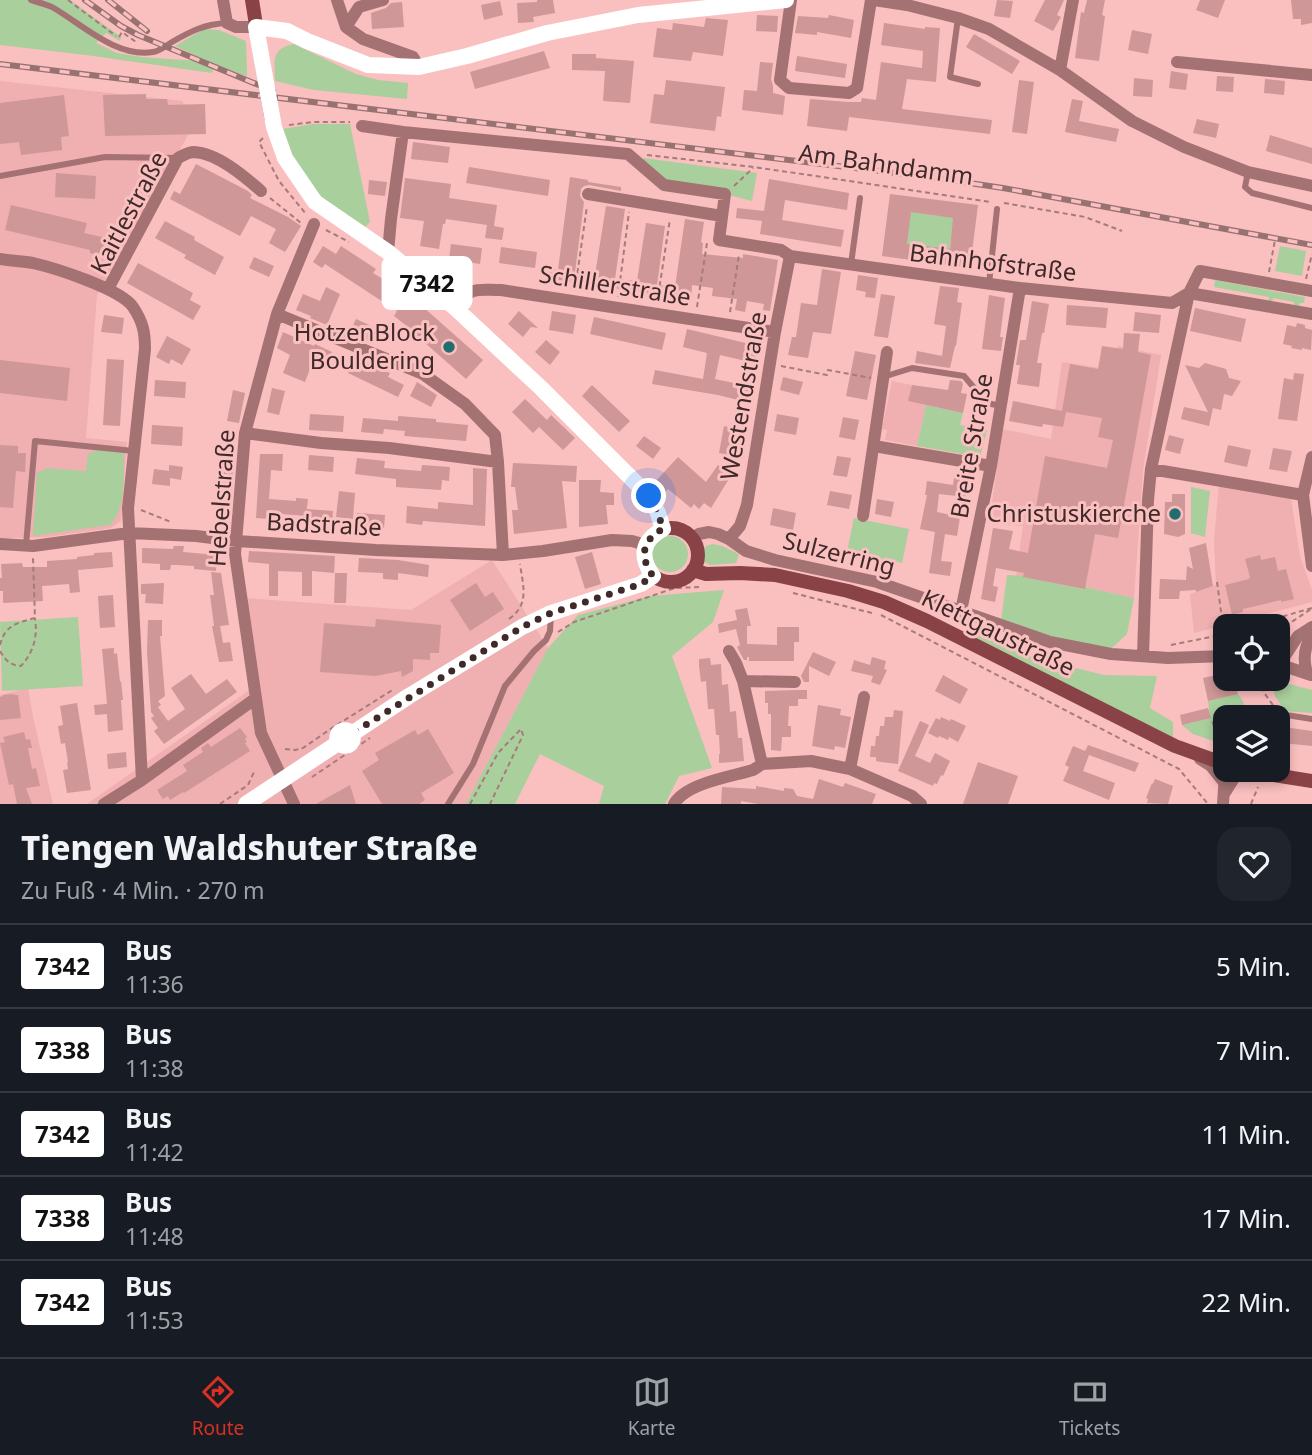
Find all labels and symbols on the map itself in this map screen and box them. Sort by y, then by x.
street label: Am Bahndamm [797,135,976,192]
street label: Kaitlestraße [82,145,174,279]
street label: Bahnhofstraße [908,235,1079,288]
street label: Schillerstraße [537,256,694,313]
line badge: 7342 [378,260,476,306]
street label: Westendstraße [711,309,774,483]
place label: HotzenBlock Bouldering [294,315,435,376]
marker: HotzenBlock Bouldering [441,339,457,355]
street label: Breite Straße [942,371,1000,521]
street label: Hebelstraße [199,428,242,568]
your location [631,478,666,513]
place label: Christuskierche [987,496,1161,529]
street label: Badstraße [266,504,383,543]
marker: Christuskierche [1167,506,1183,522]
street label: Sulzerring [780,523,899,582]
street label: Klettgaustraße [917,580,1081,683]
unlabelled marker [330,723,360,753]

